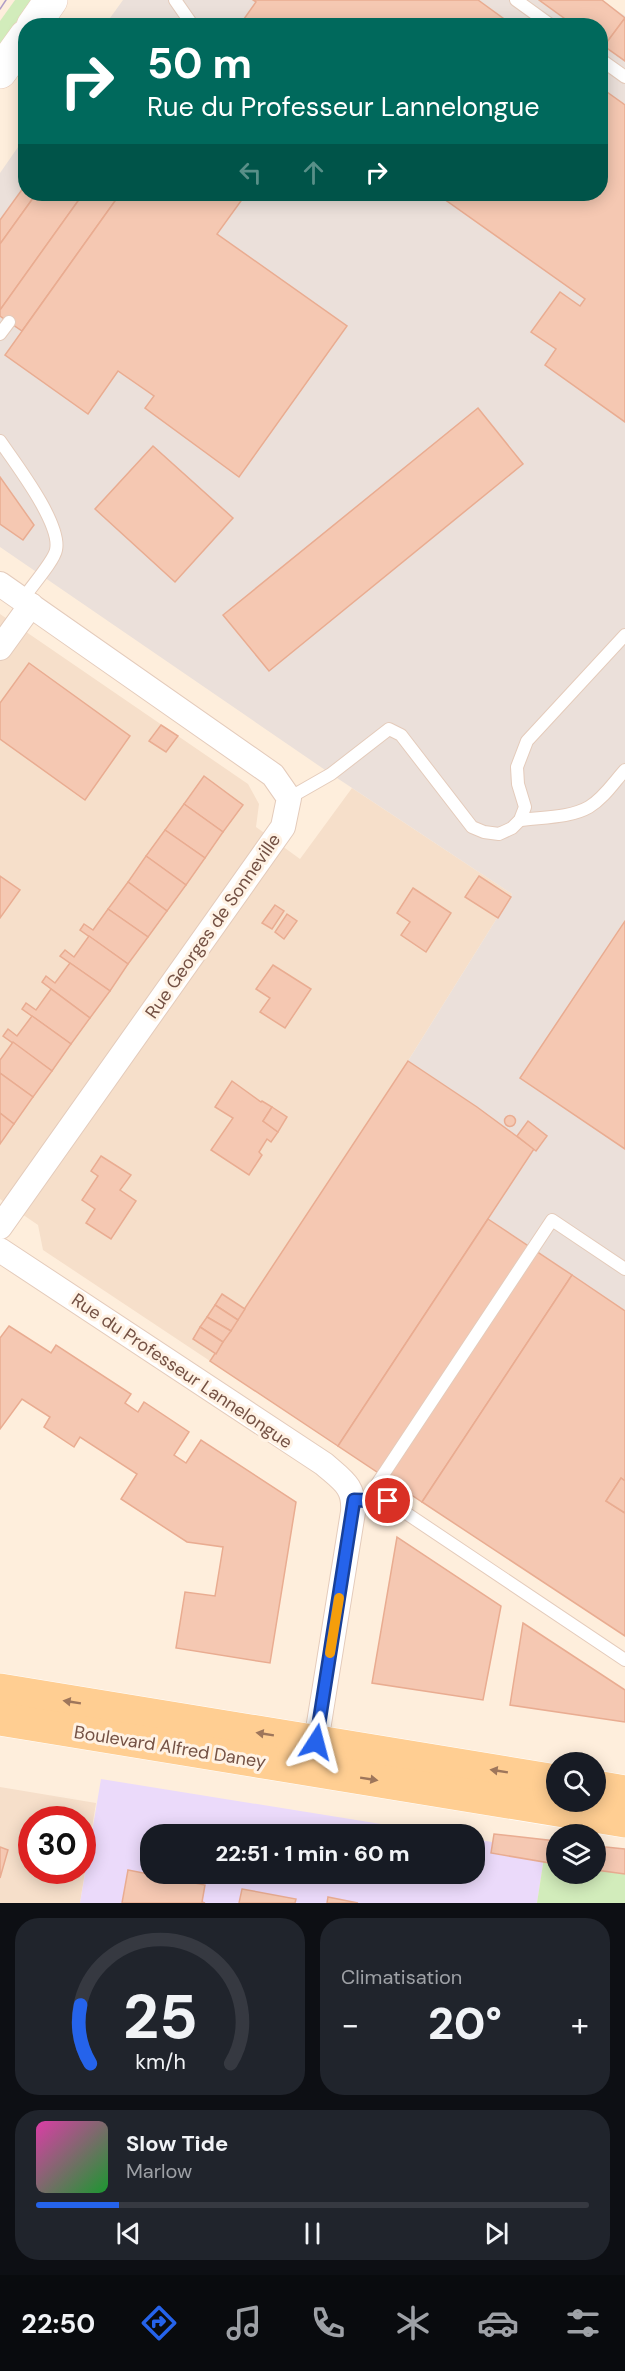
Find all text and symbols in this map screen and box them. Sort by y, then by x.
text: 50 m [147,36,252,91]
icon: right [48,42,126,120]
text: Rue du Professeur Lannelongue [147,89,539,124]
icon: left [234,156,267,189]
icon: ahead [297,156,330,189]
icon: right [360,156,393,189]
street label: Rue Georges de Sonneville [140,829,286,1023]
street label: Rue du Professeur Lannelongue [67,1288,297,1454]
pin [362,1475,413,1526]
icon: arrive [371,1484,404,1517]
one-way arrow [63,1698,82,1707]
position arrow [284,1710,348,1774]
street label: Boulevard Alfred Daney [72,1720,268,1774]
one-way arrow [255,1729,274,1738]
map controls [546,1752,606,1884]
button: search [546,1752,606,1812]
one-way arrow [489,1767,508,1776]
one-way arrow [359,1775,378,1784]
speed limit sign: 30 [18,1806,96,1884]
button: layers [546,1824,606,1884]
text: 22:51 · 1 min · 60 m [216,1839,409,1868]
text: Climatisation [341,1964,462,1990]
text: 25 [123,1976,197,2057]
text: 20° [428,1994,502,2053]
text: − [341,2003,359,2046]
text: + [571,2003,589,2046]
text: km/h [135,2048,185,2076]
text: Slow Tide [126,2129,228,2158]
text: Marlow [126,2158,192,2184]
icon: previous [112,2217,145,2250]
icon: pause [296,2217,329,2250]
icon: next [480,2217,513,2250]
icon: directions [138,2302,180,2344]
icon: music [223,2302,265,2344]
icon: phone [307,2302,349,2344]
icon: climate [392,2302,434,2344]
icon: car [477,2302,519,2344]
icon: filters [562,2302,604,2344]
text: 22:50 [21,2306,95,2341]

